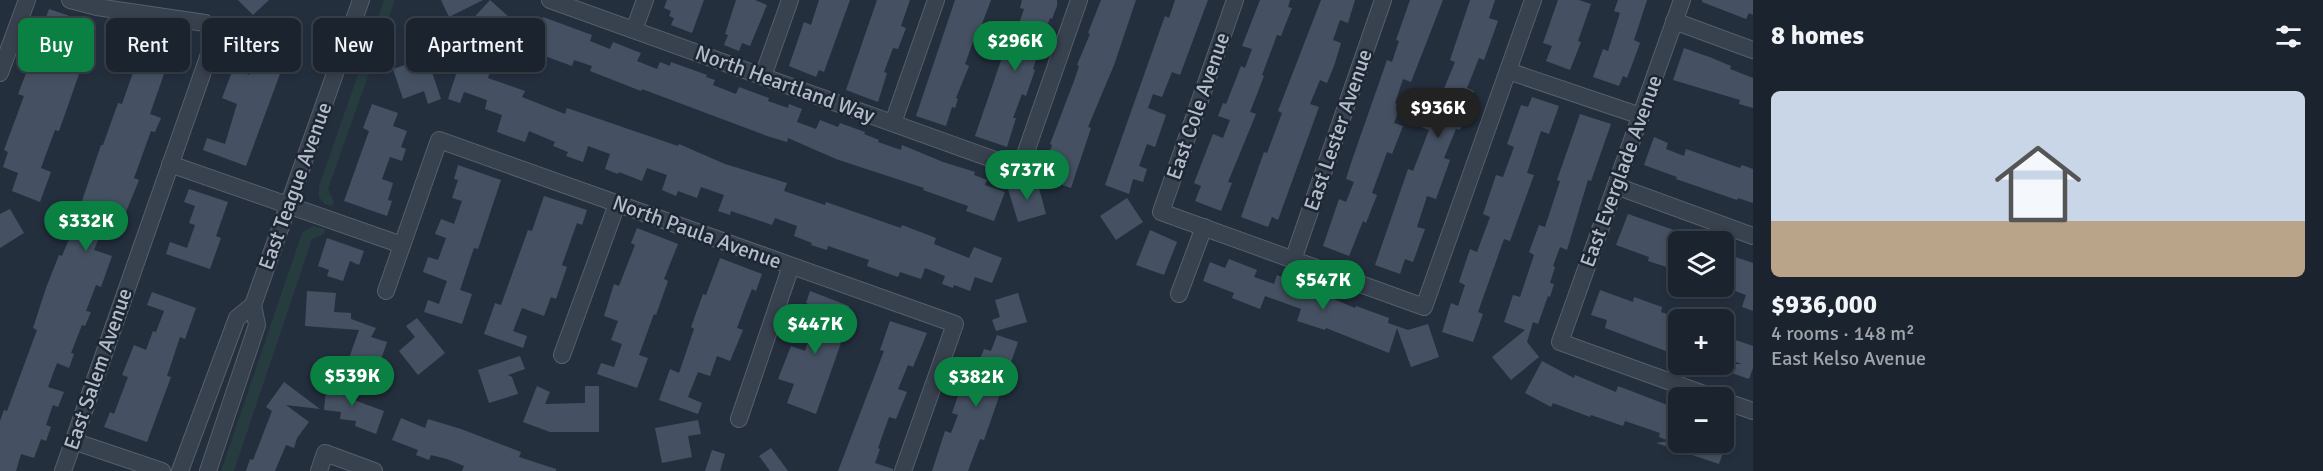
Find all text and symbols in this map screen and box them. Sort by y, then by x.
chip: Buy [18,18,94,72]
chip: Rent [106,18,190,72]
chip: Filters [202,18,301,72]
chip: New [313,18,394,72]
chip: Apartment [406,18,545,72]
text: 8 homes [1771,20,1864,52]
icon: filters [2272,20,2305,53]
pin: $296K [973,21,1057,72]
text: $296K [987,28,1043,53]
street label: East Cole Avenue [1161,29,1235,183]
street label: North Heartland Way [692,39,878,129]
street label: East Lester Avenue [1298,46,1378,214]
street label: East Everglade Avenue [1574,72,1668,270]
pin: $936K [1396,88,1480,139]
text: $936K [1410,95,1466,120]
street label: East Teague Avenue [253,99,337,273]
icon: home [1984,130,2092,238]
pin: $737K [985,150,1069,201]
text: $737K [999,157,1055,182]
street label: North Paula Avenue [609,189,785,275]
pin: $332K [44,201,128,252]
text: $332K [58,208,114,233]
map controls [1668,231,1734,453]
button: layers [1668,231,1734,297]
pin: $547K [1281,260,1365,311]
text: $547K [1295,267,1351,292]
street label: East Salem Avenue [58,285,138,453]
text: $936,000 [1771,289,1877,321]
pin: $447K [773,304,857,355]
button: + [1668,309,1734,375]
text: $447K [787,311,843,336]
text: 4 rooms · 148 m² [1771,321,1915,346]
text: East Kelso Avenue [1771,346,1926,371]
pin: $539K [310,356,394,407]
pin: $382K [934,357,1018,408]
text: $539K [324,363,380,388]
text: $382K [948,364,1004,389]
button: − [1668,387,1734,453]

